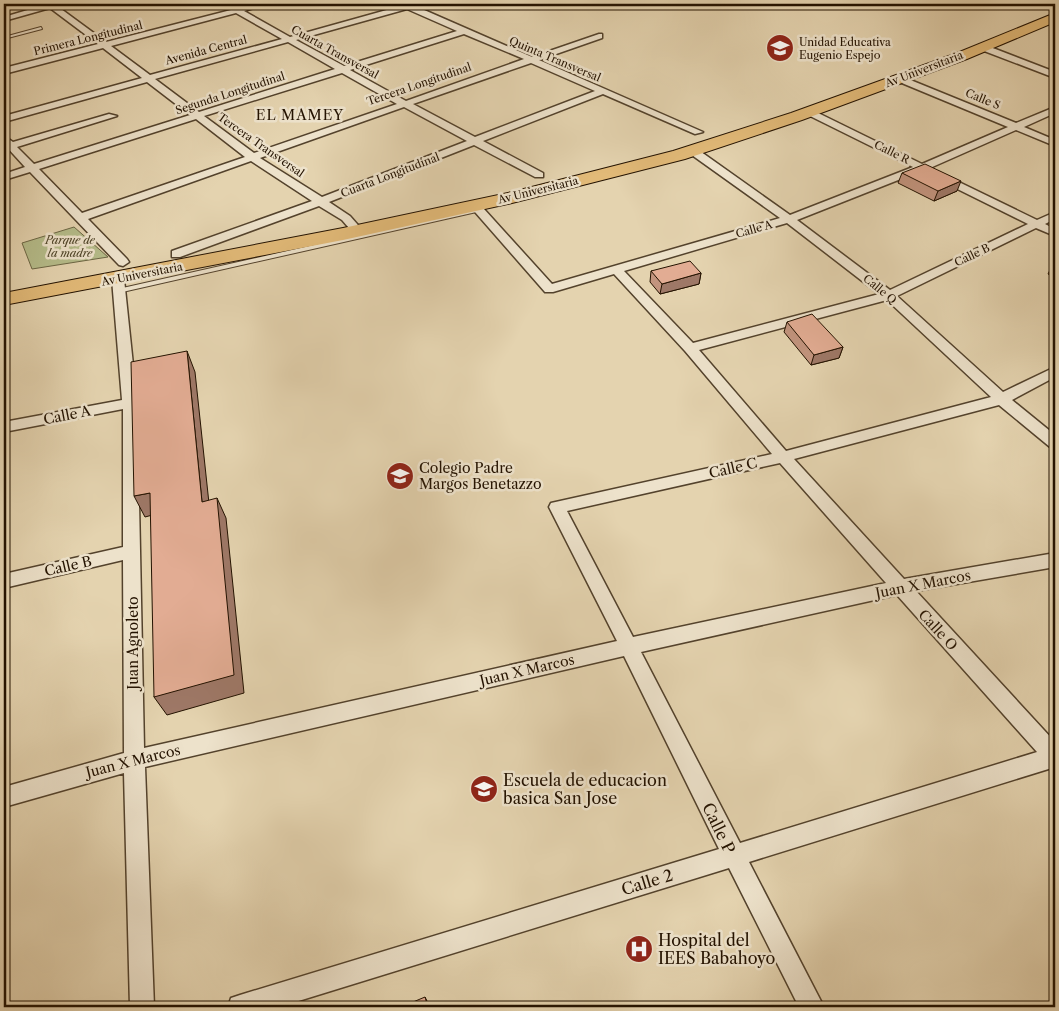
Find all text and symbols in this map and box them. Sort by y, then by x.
street label: Primera Longitudinal [32,18,144,58]
street label: Cuarta Transversal [289,22,382,82]
street label: Avenida Central [163,32,249,68]
street label: Quinta Transversal [507,33,604,85]
school or university icon: Unidad Educativa Eugenio Espejo [765,33,795,63]
place label: Unidad Educativa Eugenio Espejo [799,35,891,62]
street label: Av Universitaria [882,48,965,91]
street label: Tercera Longitudinal [365,59,474,108]
street label: Segunda Longitudinal [174,68,287,117]
street label: Calle S [963,86,1003,112]
district label: EL MAMEY [256,106,344,124]
street label: Tercera Transversal [215,110,308,181]
street label: Calle R [872,137,913,167]
street label: Cuarta Longitudinal [339,149,442,200]
street label: Av Universitaria [495,173,580,207]
street label: Calle A [734,217,775,241]
park label: Parque de la madre [44,233,96,260]
street label: Calle B [952,240,992,270]
street label: Av Universitaria [99,259,184,289]
street label: Calle Q [860,271,900,307]
street label: Calle A [42,401,93,428]
street label: Calle C [707,454,759,482]
place label: Colegio Padre Margos Benetazzo [419,459,542,493]
school or university icon: Colegio Padre Margos Benetazzo [385,461,415,491]
street label: Calle B [43,552,94,580]
street label: Juan X Marcos [872,566,972,602]
street label: Juan Agnoleto [124,596,142,692]
street label: Calle O [914,606,962,654]
street label: Juan X Marcos [476,650,576,690]
street label: Juan X Marcos [82,741,182,782]
place label: Escuela de educacion basica San Jose [503,770,667,808]
school or university icon: Escuela de educacion basica San Jose [469,774,499,804]
street label: Calle P [698,799,740,857]
street label: Calle 2 [619,865,675,899]
place label: Hospital del IEES Babahoyo [658,930,775,968]
hospital icon: Hospital del IEES Babahoyo [624,934,654,964]

